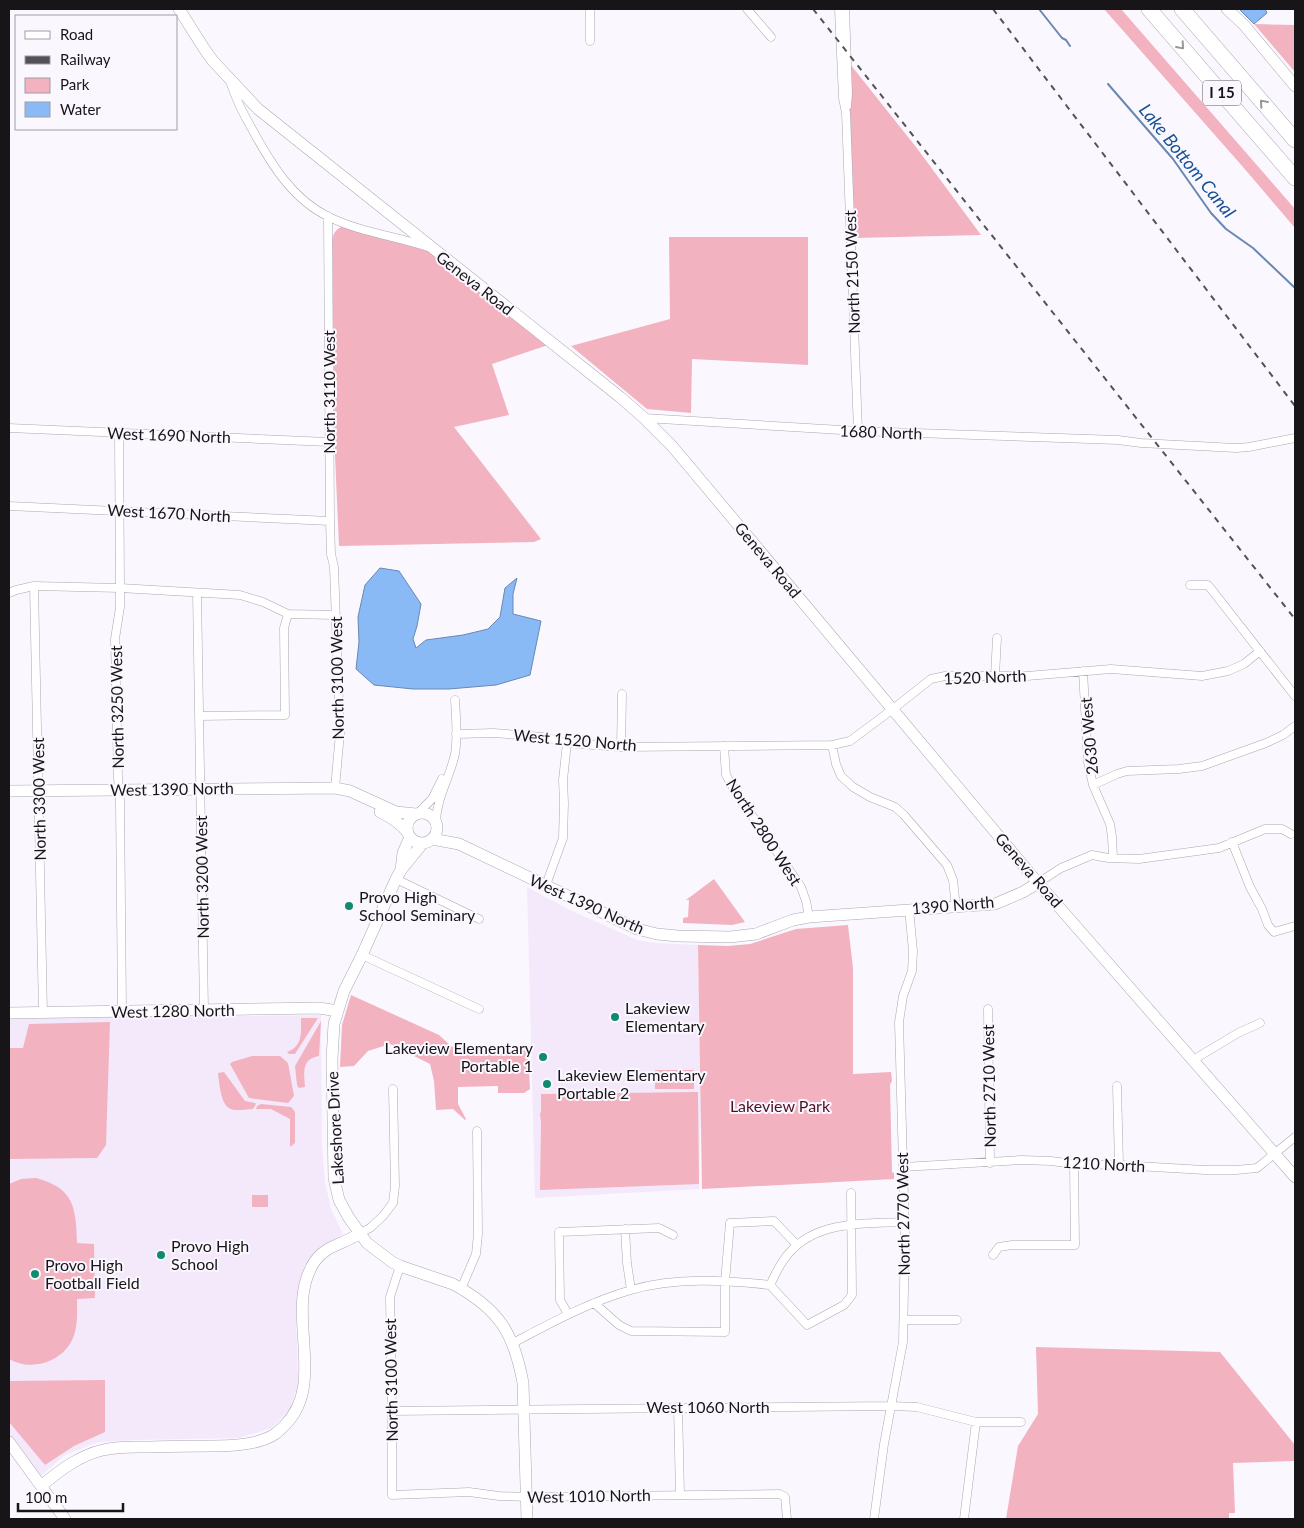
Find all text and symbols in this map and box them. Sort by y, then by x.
legend [15,15,178,130]
text: Road [60,25,93,43]
one-way arrow [1175,40,1184,49]
text: Railway [60,50,111,68]
text: Park [60,75,90,93]
road number: I 15 [1203,80,1241,106]
water label: Lake Bottom Canal [1135,99,1241,222]
one-way arrow [1260,99,1269,108]
text: Water [60,100,101,118]
street label: North 2150 West [840,210,863,334]
street label: Geneva Road [433,247,518,319]
street label: North 3110 West [319,330,338,454]
street label: 1680 North [839,421,923,442]
street label: West 1690 North [107,423,231,446]
street label: West 1670 North [107,500,231,525]
street label: Geneva Road [731,518,806,601]
street label: North 3100 West [326,616,347,740]
street label: North 3250 West [106,645,127,769]
street label: 1520 North [943,666,1027,687]
street label: 2630 West [1076,696,1101,776]
street label: West 1520 North [513,725,637,754]
street label: North 3300 West [28,737,49,861]
street label: North 2800 West [723,775,806,889]
street label: West 1390 North [110,778,234,799]
street label: North 3200 West [191,815,212,939]
street label: Geneva Road [992,828,1067,911]
street label: West 1390 North [527,870,648,937]
place label: Provo High School Seminary [359,887,476,924]
street label: 1390 North [911,891,995,918]
marker: Provo High School Seminary [343,900,355,912]
place label: Lakeview Elementary [625,998,705,1035]
street label: West 1280 North [111,1000,235,1021]
marker: Lakeview Elementary [609,1011,621,1023]
street label: North 2710 West [978,1024,999,1148]
place label: Lakeview Elementary Portable 1 [385,1038,534,1075]
marker: Lakeview Elementary Portable 1 [537,1051,549,1063]
place label: Lakeview Elementary Portable 2 [557,1065,706,1102]
street label: Lakeshore Drive [322,1071,347,1185]
marker: Lakeview Elementary Portable 2 [541,1078,553,1090]
park label: Lakeview Park [730,1096,831,1115]
street label: North 2770 West [892,1152,913,1276]
street label: 1210 North [1062,1152,1146,1175]
place label: Provo High School [171,1236,249,1273]
marker: Provo High School [155,1249,167,1261]
place label: Provo High Football Field [45,1255,140,1292]
marker: Provo High Football Field [29,1268,41,1280]
street label: North 3100 West [380,1318,401,1442]
street label: West 1060 North [646,1397,770,1416]
scale bar [18,1480,122,1512]
street label: West 1010 North [527,1485,651,1506]
text: 100 m [25,1488,67,1506]

